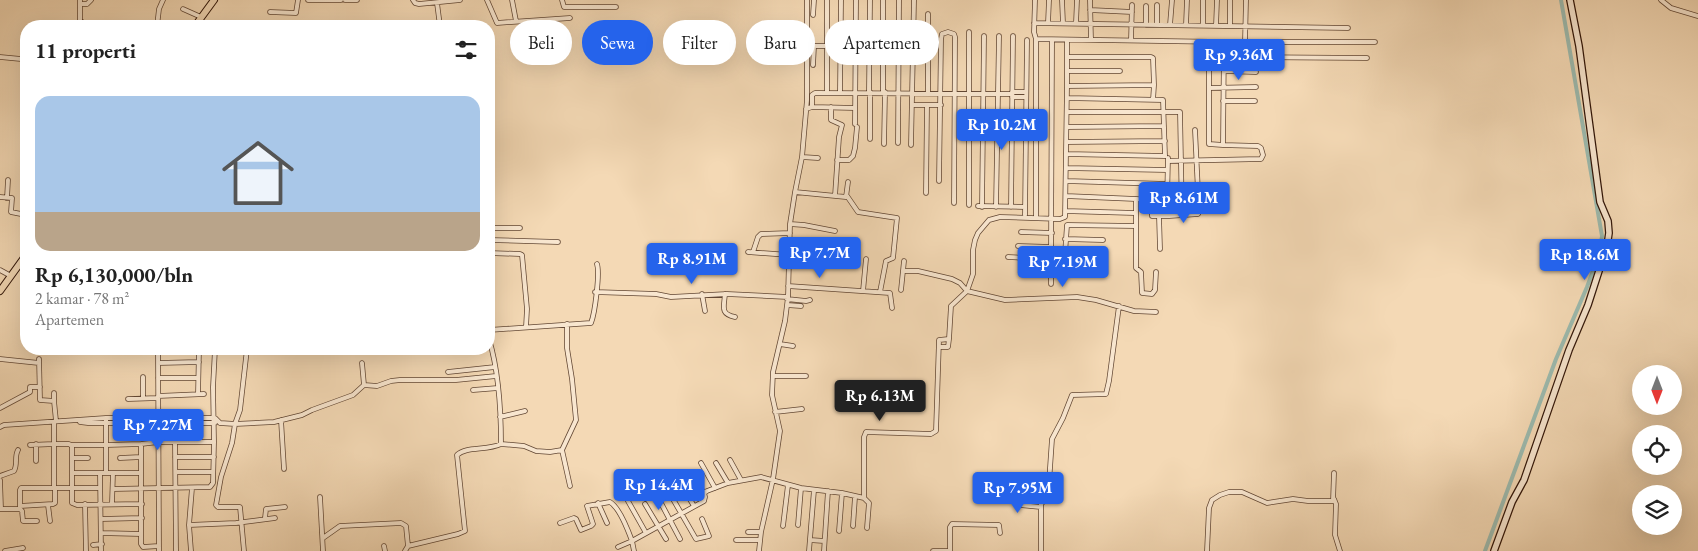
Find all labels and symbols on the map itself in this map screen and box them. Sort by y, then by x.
pin: Rp 9.36M [1187,38,1291,81]
pin: Rp 10.2M [950,108,1054,151]
pin: Rp 8.61M [1132,182,1236,224]
pin: Rp 7.7M [774,236,866,279]
pin: Rp 18.6M [1533,238,1637,281]
pin: Rp 8.91M [640,242,744,285]
pin: Rp 7.19M [1011,246,1115,288]
north arrow [1632,365,1682,415]
pin: Rp 6.13M [828,380,932,422]
pin: Rp 7.27M [106,408,210,451]
pin: Rp 14.4M [607,468,711,511]
pin: Rp 7.95M [966,472,1070,514]

